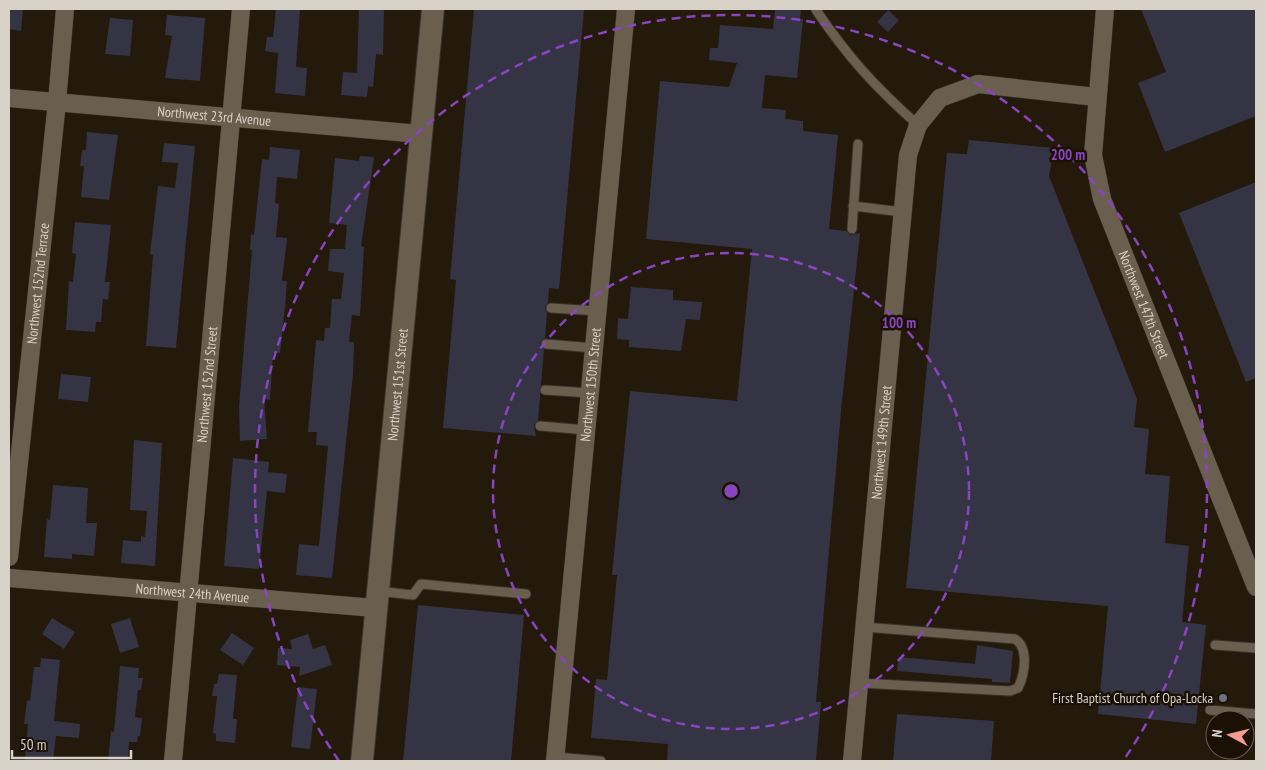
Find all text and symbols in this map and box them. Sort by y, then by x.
street label: Northwest 23rd Avenue [157,102,272,130]
text: 200 m [1051,145,1085,164]
street label: Northwest 152nd Terrace [23,222,53,345]
street label: Northwest 147th Street [1114,248,1173,361]
text: 100 m [882,313,916,332]
street label: Northwest 152nd Street [193,326,221,443]
street label: Northwest 150th Street [576,327,605,442]
street label: Northwest 151st Street [383,328,412,442]
street label: Northwest 149th Street [867,384,896,500]
centre of rings [722,482,740,500]
street label: Northwest 24th Avenue [135,579,250,607]
place label: First Baptist Church of Opa-Locka [1052,689,1213,707]
marker: First Baptist Church of Opa-Locka [1217,692,1229,704]
north arrow [1205,710,1255,760]
scale bar [12,728,131,760]
text: N [1208,729,1226,738]
text: 50 m [20,735,46,754]

